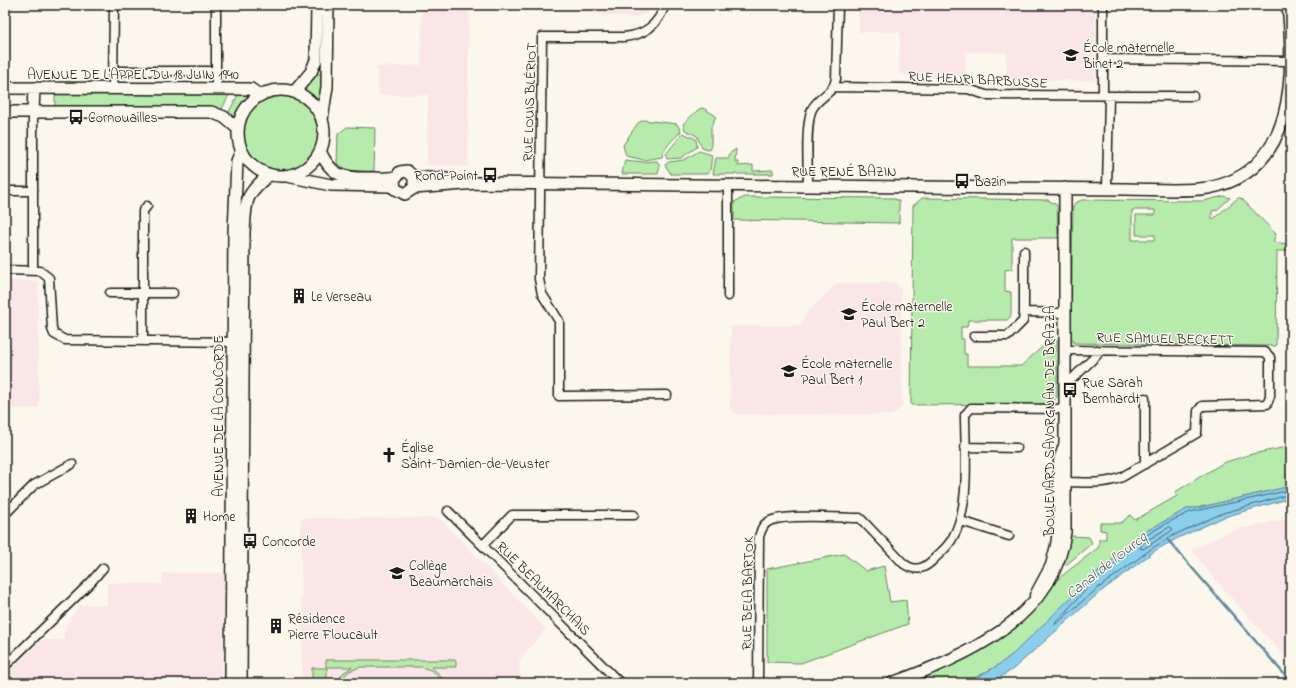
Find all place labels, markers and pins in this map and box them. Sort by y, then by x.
place label: École maternelle Binet 2 [1082,38,1175,75]
school or university icon: École maternelle Binet 2 [1062,46,1080,64]
bus stop icon: Cornouailles [67,108,85,126]
place label: Cornouailles [88,108,158,129]
place label: Rond-Point [414,166,478,187]
bus stop icon: Rond-Point [481,166,499,184]
bus stop icon: Bazin [953,172,971,190]
place label: Bazin [973,172,1006,193]
building icon: Le Verseau [290,287,308,305]
place label: Le Verseau [311,287,372,308]
place label: École maternelle Paul Bert 2 [861,297,953,334]
school or university icon: École maternelle Paul Bert 2 [840,305,858,323]
place label: École maternelle Paul Bert 1 [801,354,893,391]
school or university icon: École maternelle Paul Bert 1 [780,362,798,380]
place label: Rue Sarah Bernhardt [1081,373,1143,410]
bus stop icon: Rue Sarah Bernhardt [1061,381,1079,399]
place label: Église Saint-Damien-de-Veuster [401,438,550,475]
church icon: Église Saint-Damien-de-Veuster [380,446,398,464]
building icon: Home [182,507,200,525]
place label: Home [203,507,236,528]
bus stop icon: Concorde [241,532,259,550]
place label: Concorde [262,532,317,553]
place label: Collège Beaumarchais [408,556,493,593]
school or university icon: Collège Beaumarchais [388,564,406,582]
place label: Résidence Pierre Floucault [288,609,378,646]
building icon: Résidence Pierre Floucault [267,617,285,635]

